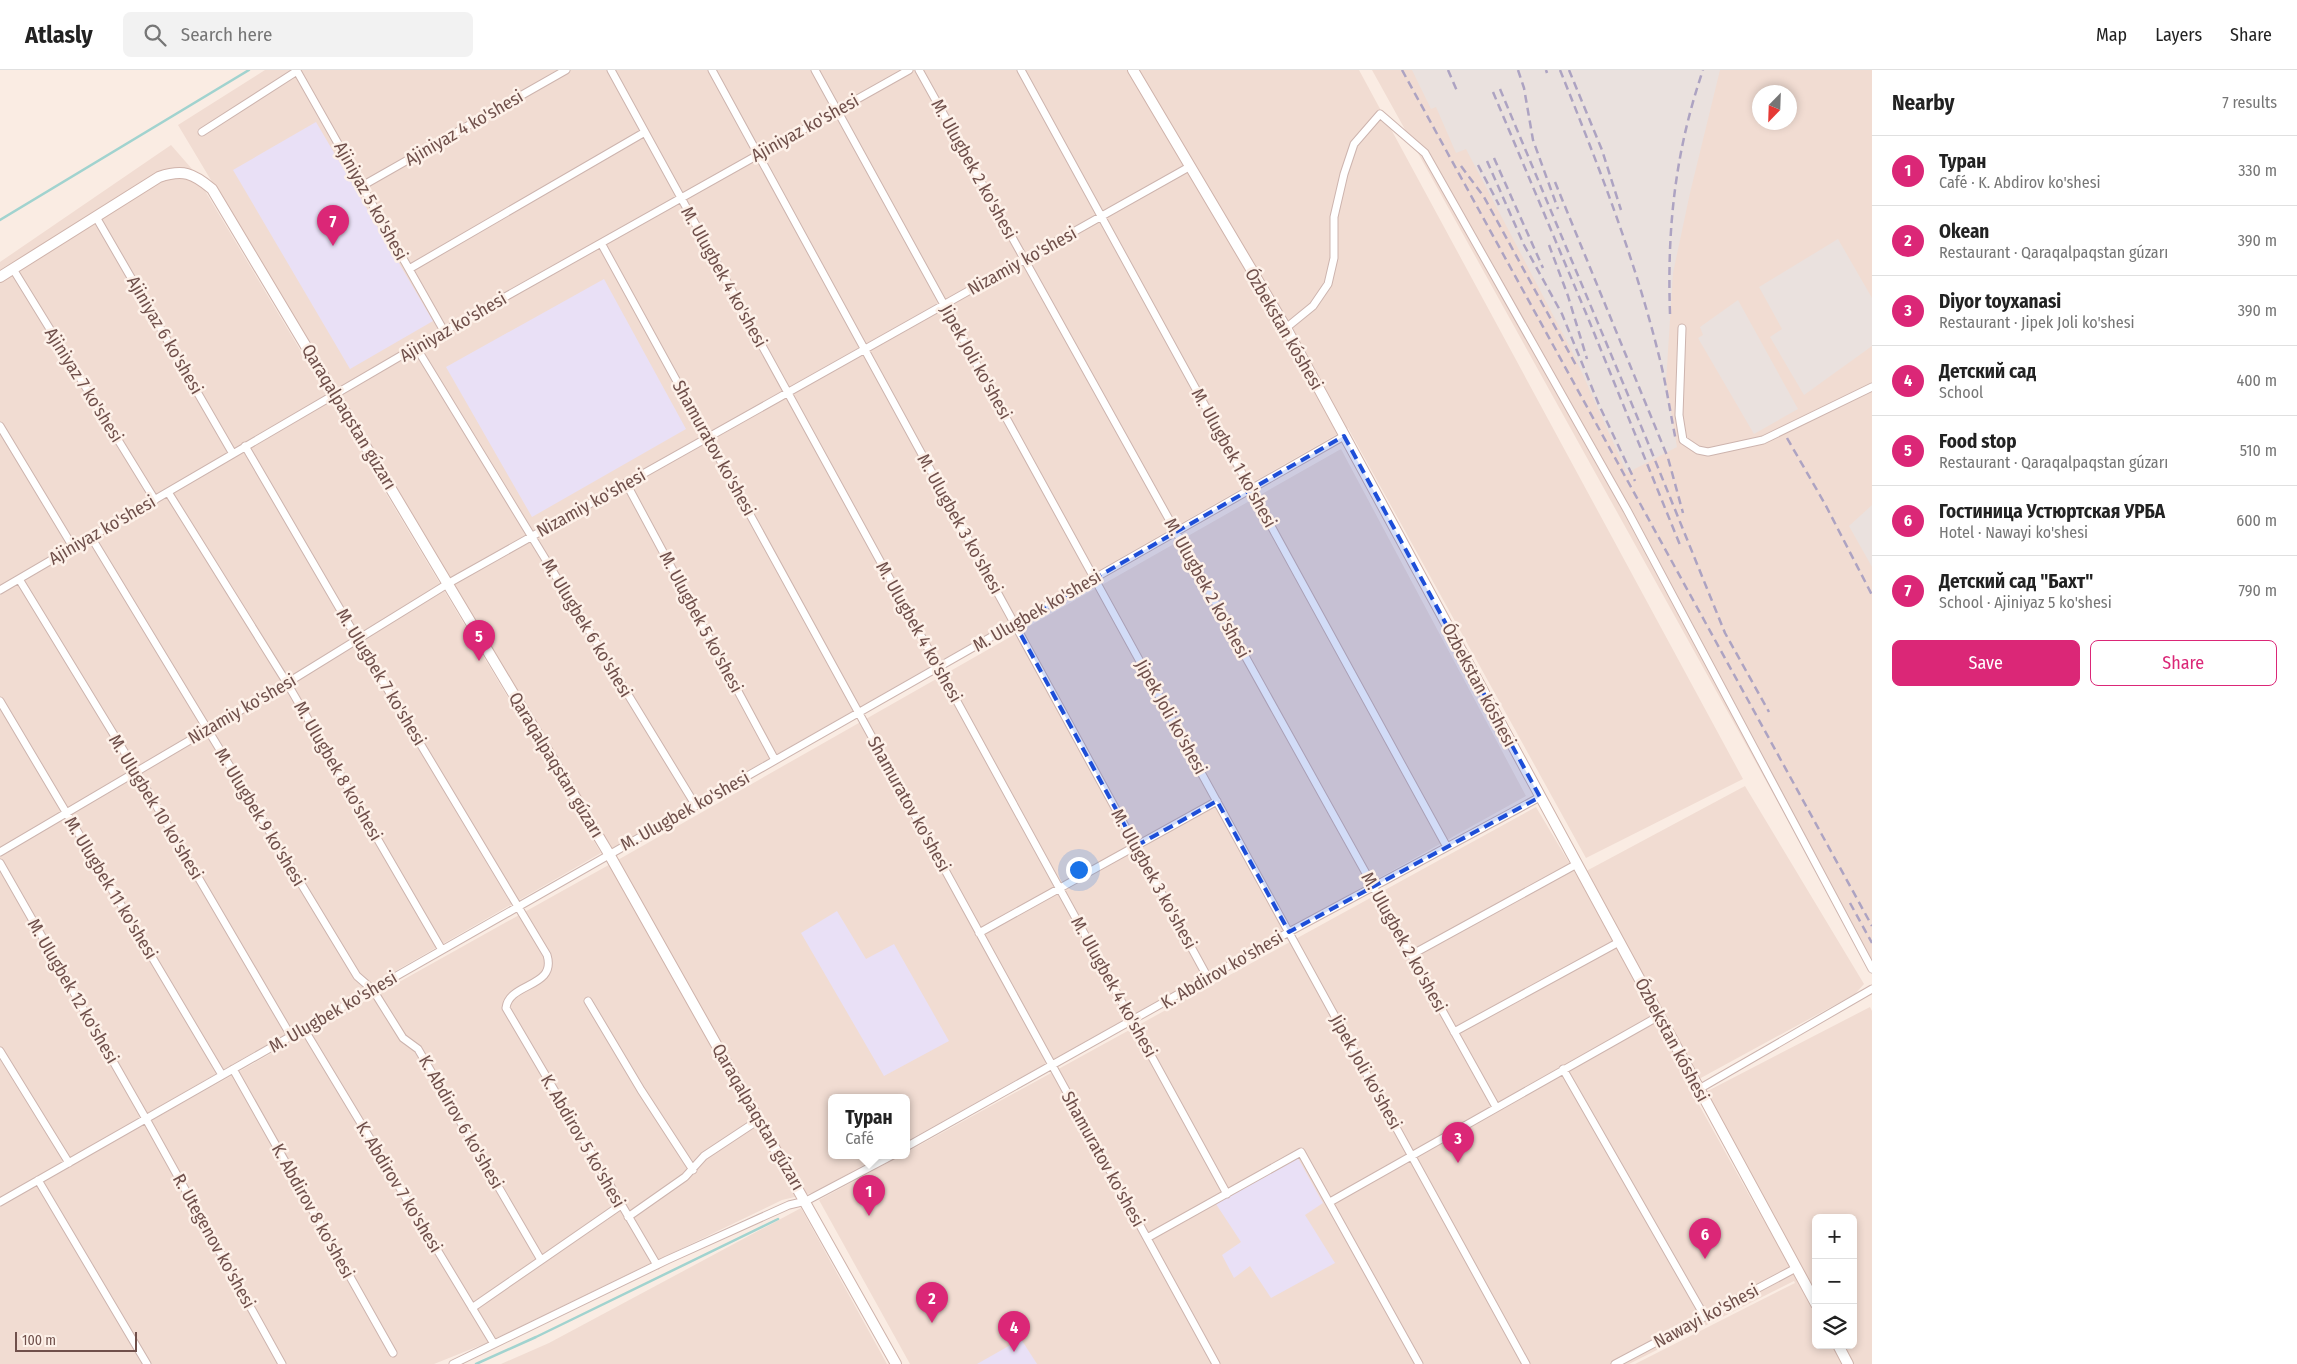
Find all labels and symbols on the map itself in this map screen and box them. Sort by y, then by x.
street label: Ajiniyaz 4 ko'shesi [401,85,527,171]
north arrow [1752,85,1797,130]
street label: Ajiniyaz ko'shesi [747,89,863,167]
street label: M. Ulugbek 2 ko'shesi [926,95,1022,243]
street label: Ajiniyaz 5 ko'shesi [329,138,413,264]
street label: M. Ulugbek 4 ko'shesi [676,203,772,351]
pin: 7 [317,205,349,246]
street label: Nizamiy ko'shesi [964,222,1080,300]
street label: Ózbekstan kóshesi [1240,264,1328,394]
street label: Ajiniyaz 6 ko'shesi [122,272,208,398]
street label: Ajiniyaz ko'shesi [396,288,510,366]
street label: Jipek Joli ko'shesi [935,301,1017,423]
street label: Ajiniyaz 7 ko'shesi [40,324,128,446]
street label: Qaraqalpaqstan gúzarı [297,340,401,494]
street label: Shamuratov ko'shesi [668,376,760,520]
street label: M. Ulugbek 1 ko'shesi [1187,385,1281,531]
street label: M. Ulugbek 3 ko'shesi [912,450,1008,598]
street label: Nizamiy ko'shesi [533,464,649,542]
street label: Ajiniyaz ko'shesi [45,491,159,569]
street label: M. Ulugbek 2 ko'shesi [1159,514,1255,662]
street label: M. Ulugbek 5 ko'shesi [654,548,748,696]
street label: M. Ulugbek 6 ko'shesi [537,555,637,701]
street label: M. Ulugbek 4 ko'shesi [871,558,967,706]
street label: M. Ulugbek ko'shesi [969,565,1105,657]
street label: M. Ulugbek 7 ko'shesi [331,605,431,749]
street label: Ózbekstan kóshesi [1437,619,1521,751]
pin: 5 [463,620,495,661]
street label: Jipek Joli ko'shesi [1130,656,1212,778]
street label: Nizamiy ko'shesi [184,669,300,749]
street label: Qaraqalpaqstan gúzarı [504,688,608,842]
street label: M. Ulugbek 8 ko'shesi [289,697,387,845]
street label: M. Ulugbek 10 ko'shesi [104,731,208,883]
street label: Shamuratov ko'shesi [863,732,955,876]
street label: M. Ulugbek 9 ko'shesi [210,744,310,890]
street label: M. Ulugbek ko'shesi [617,766,753,856]
street label: M. Ulugbek 3 ko'shesi [1106,805,1202,953]
street label: M. Ulugbek 11 ko'shesi [60,813,162,963]
your location [1066,857,1092,883]
street label: M. Ulugbek 2 ko'shesi [1356,868,1452,1016]
street label: M. Ulugbek 4 ko'shesi [1066,913,1162,1061]
street label: M. Ulugbek 12 ko'shesi [23,915,123,1067]
street label: K. Abdirov ko'shesi [1157,926,1287,1014]
street label: M. Ulugbek ko'shesi [265,966,401,1058]
street label: Ózbekstan kóshesi [1630,974,1714,1106]
street label: Jipek Joli ko'shesi [1325,1011,1407,1133]
street label: Qaraqalpaqstan gúzarı [707,1040,809,1194]
street label: K. Abdirov 6 ko'shesi [414,1051,508,1193]
street label: K. Abdirov 5 ko'shesi [536,1071,630,1211]
street label: Shamuratov ko'shesi [1057,1087,1149,1231]
street label: K. Abdirov 7 ko'shesi [351,1117,447,1257]
pin: 3 [1442,1122,1474,1163]
street label: K. Abdirov 8 ko'shesi [267,1140,359,1282]
street label: R. Utegenov ko'shesi [168,1170,260,1312]
pin: 1 [853,1175,885,1216]
pin: 6 [1689,1218,1721,1259]
street label: Nawayi ko'shesi [1650,1279,1762,1353]
pin: 2 [916,1282,948,1323]
pin: 4 [998,1311,1030,1352]
scale bar [15,1329,138,1352]

